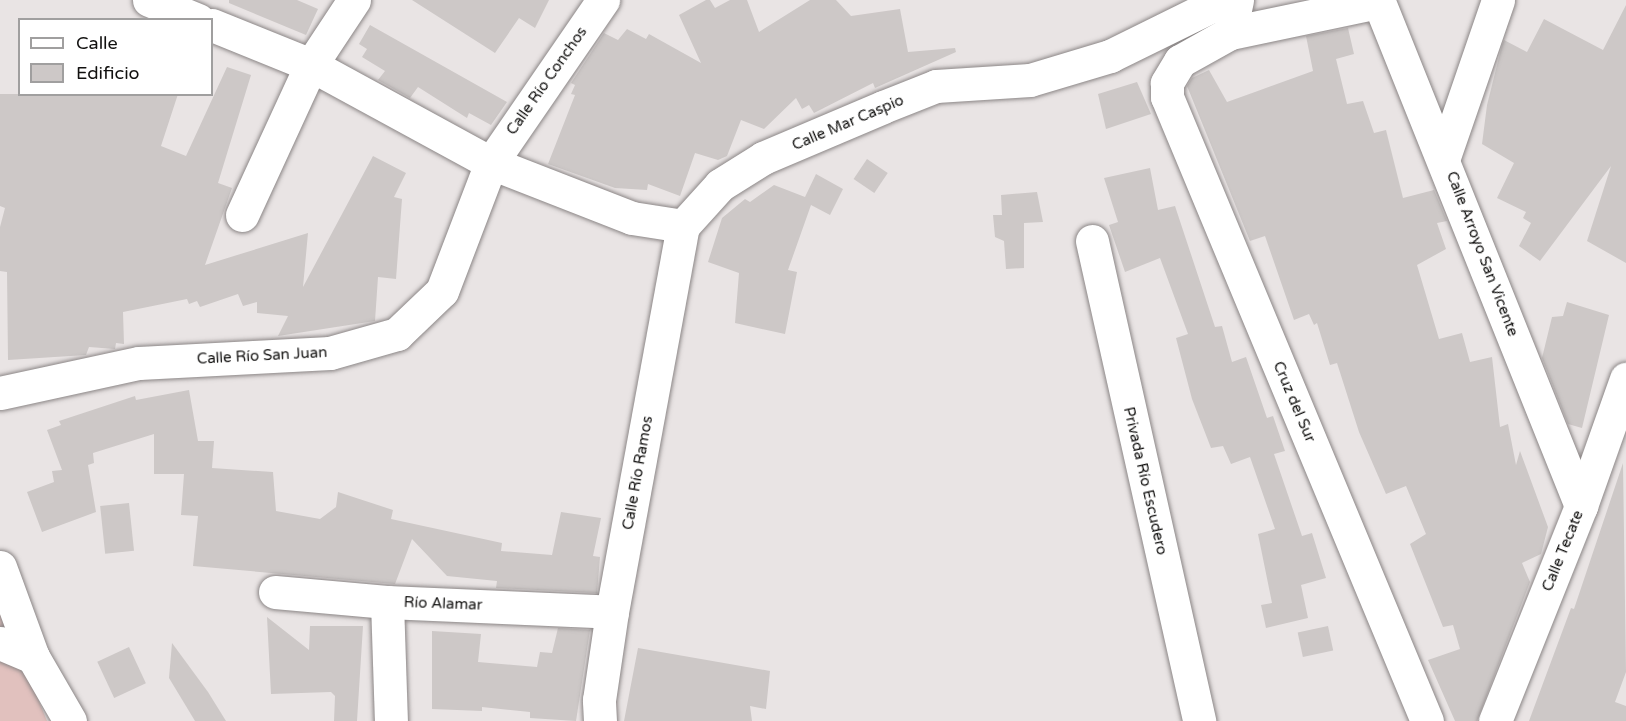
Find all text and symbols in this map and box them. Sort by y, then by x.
legend [18,18,213,96]
street label: Calle Río Conchos [503,23,591,139]
text: Calle [76,32,118,54]
text: Edificio [76,62,140,84]
street label: Calle Mar Caspio [789,91,907,155]
street label: Calle Arroyo San Vicente [1442,169,1522,339]
street label: Calle Río San Juan [196,344,328,368]
street label: Cruz del Sur [1269,359,1319,445]
street label: Privada Río Escudero [1119,405,1171,557]
street label: Calle Río Ramos [619,415,657,531]
street label: Calle Tecate [1539,508,1587,594]
street label: Río Alamar [403,594,483,614]

